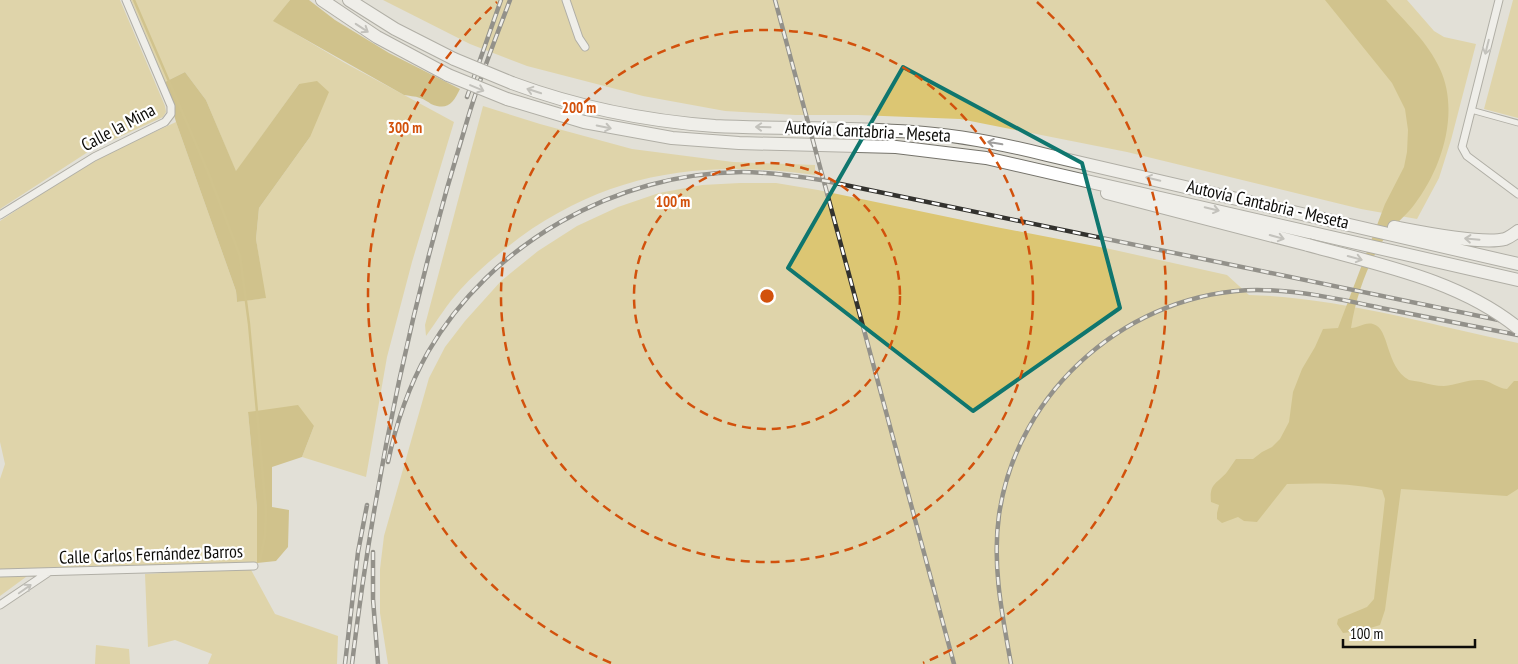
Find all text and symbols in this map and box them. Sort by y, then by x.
one-way arrow [355,23,369,33]
one-way arrow [1482,39,1491,55]
one-way arrow [469,83,484,93]
one-way arrow [527,86,543,95]
street label: Calle la Mina [77,98,159,156]
text: 200 m [562,98,596,117]
street label: Autovía Cantabria - Meseta [785,115,951,147]
text: 300 m [388,118,422,137]
one-way arrow [596,122,612,132]
one-way arrow [755,122,772,132]
one-way arrow [987,138,1003,148]
one-way arrow [1146,174,1162,183]
street label: Autovía Cantabria - Meseta [1185,174,1351,234]
text: 100 m [656,192,690,211]
one-way arrow [1204,205,1220,214]
one-way arrow [1269,233,1285,243]
one-way arrow [1464,234,1480,244]
one-way arrow [1347,254,1363,264]
centre of rings [758,287,776,305]
street label: Calle Carlos Fernández Barros [59,539,243,569]
one-way arrow [17,584,31,594]
scale bar [1343,616,1476,648]
text: 100 m [1350,624,1383,643]

